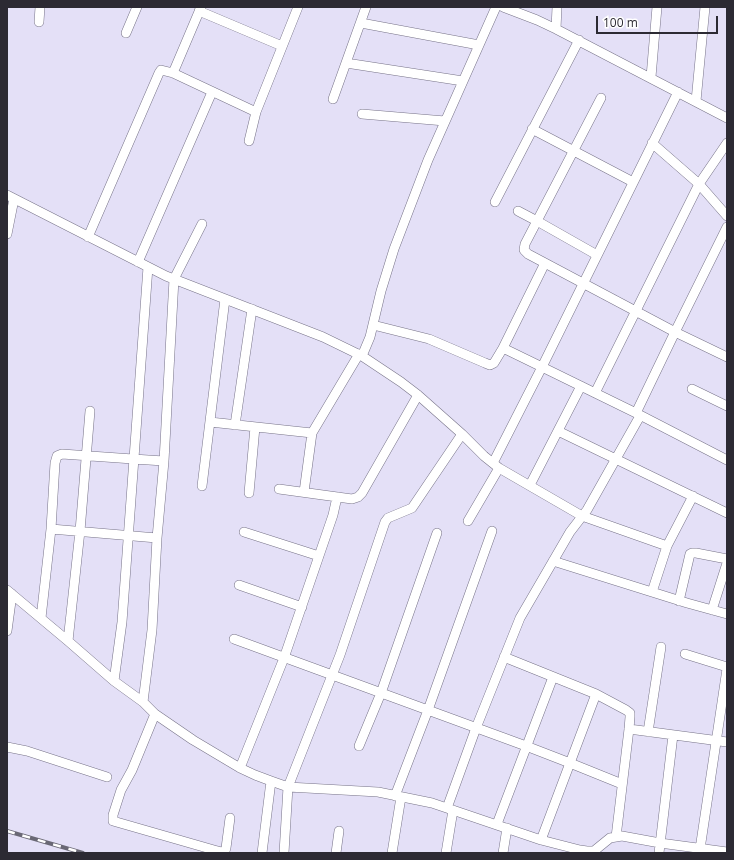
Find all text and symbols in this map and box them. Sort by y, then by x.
scale bar [598,8,720,34]
text: 100 m [603,14,638,31]

